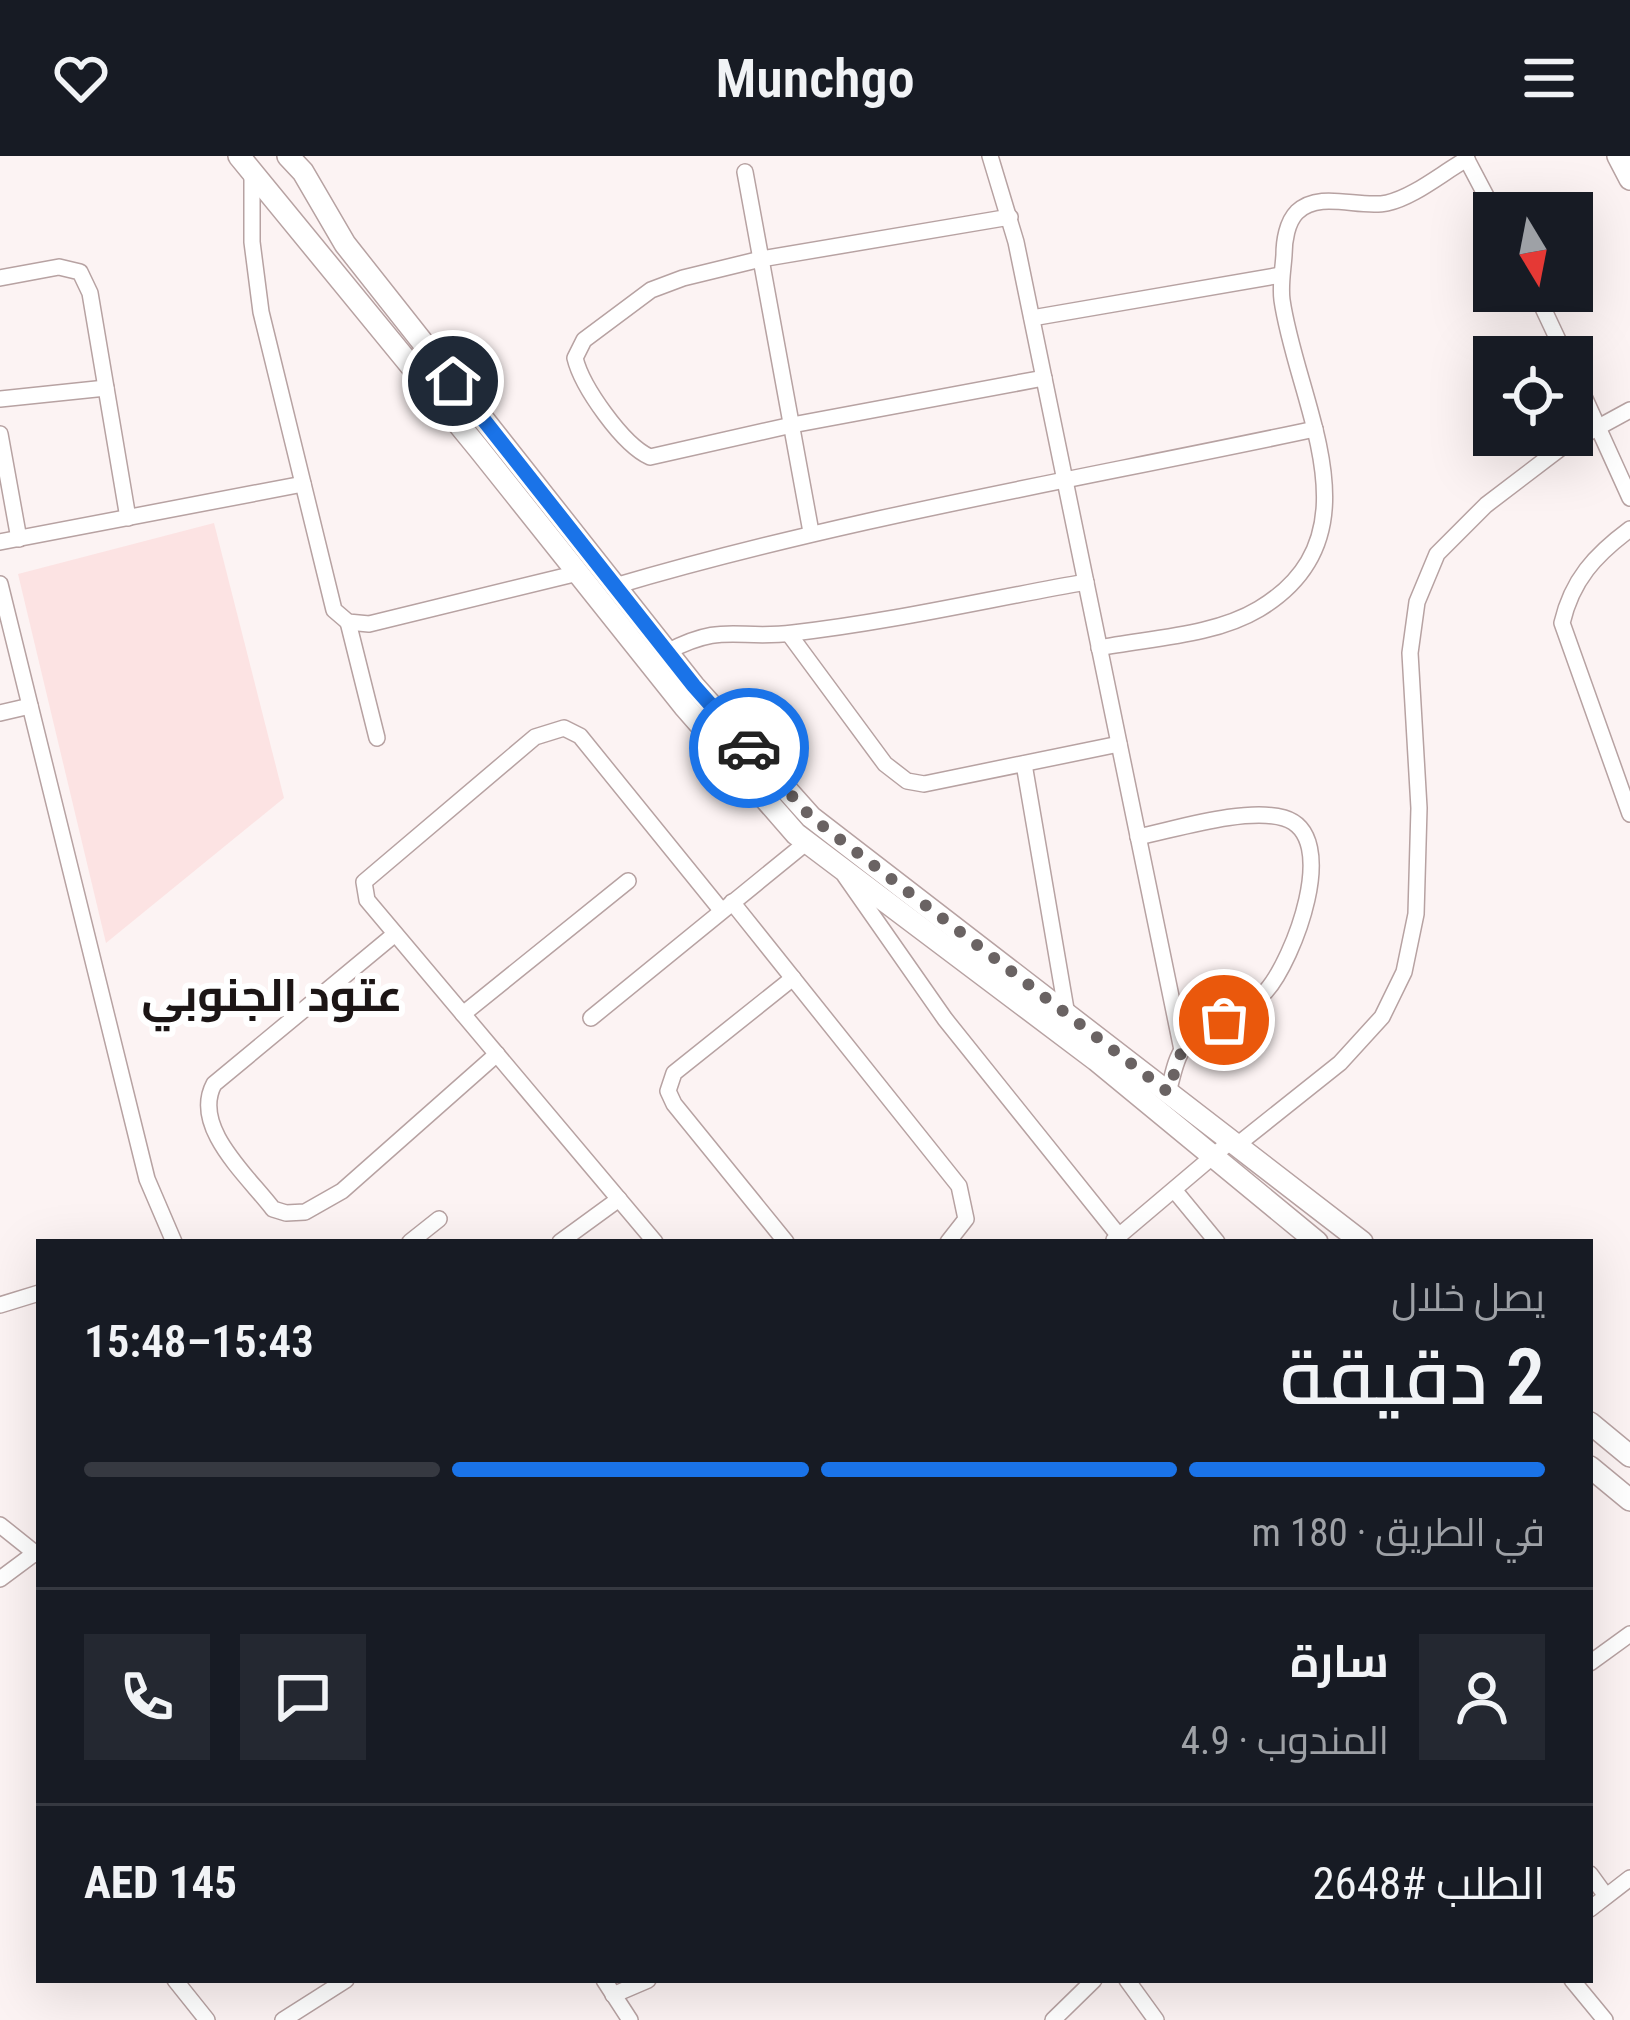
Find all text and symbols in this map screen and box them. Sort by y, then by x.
icon: heart [48,45,114,111]
icon: menu [1516,45,1582,111]
text: Munchgo [715,47,915,110]
north arrow [1473,192,1593,312]
map controls [1473,192,1593,456]
pin [402,330,504,432]
button: locate [1473,336,1593,456]
icon: home [420,348,486,414]
courier [689,688,809,808]
icon: car [716,715,782,781]
district label: عتود الجنوبي [141,969,403,1032]
pin [1173,969,1275,1071]
icon: bag [1191,987,1257,1053]
text: يصل خلال [1391,1275,1545,1321]
text: 15:43–15:48 [84,1315,314,1368]
text: 2 دقيقة [1280,1332,1545,1423]
text: في الطريق · 180 m [1252,1510,1545,1556]
button: phone [84,1634,210,1760]
button: chat [240,1634,366,1760]
button: person [1419,1634,1545,1760]
text: سارة [1290,1635,1389,1688]
text: المندوب · 4.9 [1181,1718,1389,1764]
text: AED 145 [84,1856,237,1909]
text: الطلب #2648 [1312,1857,1545,1910]

